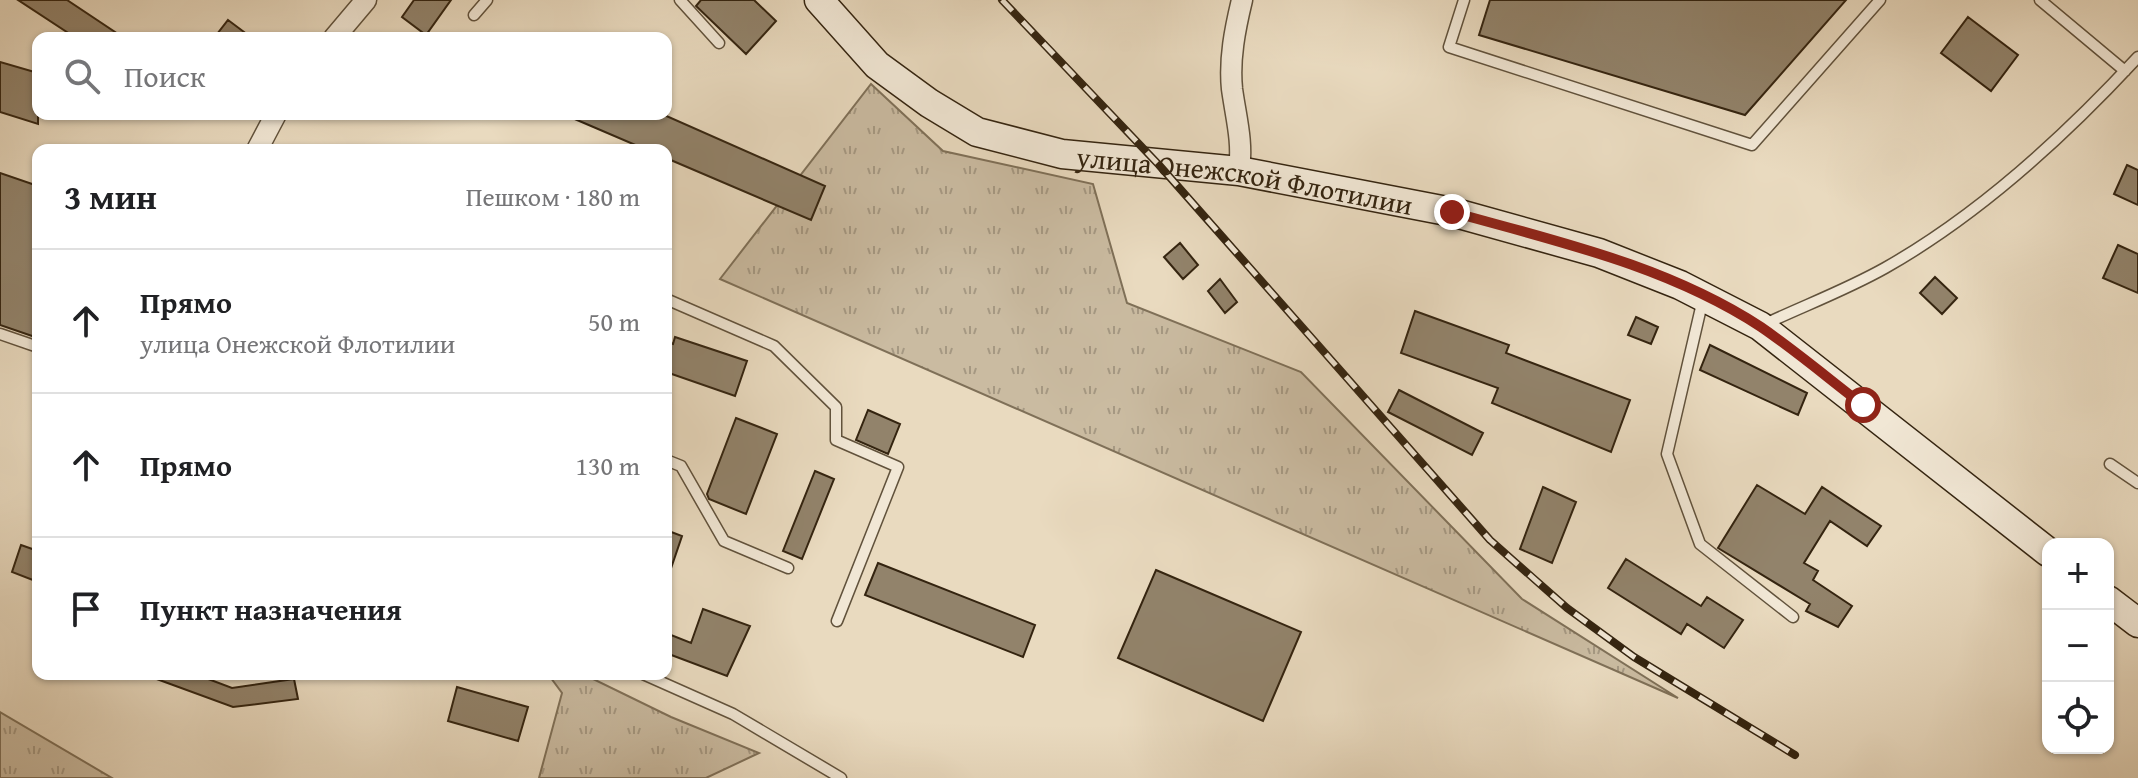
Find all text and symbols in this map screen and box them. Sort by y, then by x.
search box [32,32,672,120]
icon: search [60,54,104,98]
text: Поиск [124,54,206,98]
street label: улица Онежской Флотилии [1074,135,1416,225]
text: 3 мин [64,172,157,221]
text: Пешком · 180 m [466,177,640,216]
route end [1434,194,1470,230]
text: Прямо [140,280,232,324]
icon: ahead [64,299,108,343]
text: 50 m [588,302,640,341]
text: улица Онежской Флотилии [140,324,455,363]
route start [1845,387,1881,423]
icon: ahead [64,443,108,487]
text: Прямо [140,443,232,487]
text: 130 m [575,446,640,485]
map controls [2042,538,2114,754]
button: + [2042,538,2114,610]
icon: arrive [64,587,108,631]
text: Пункт назначения [140,587,402,631]
button: − [2042,610,2114,682]
button: locate [2042,682,2114,754]

